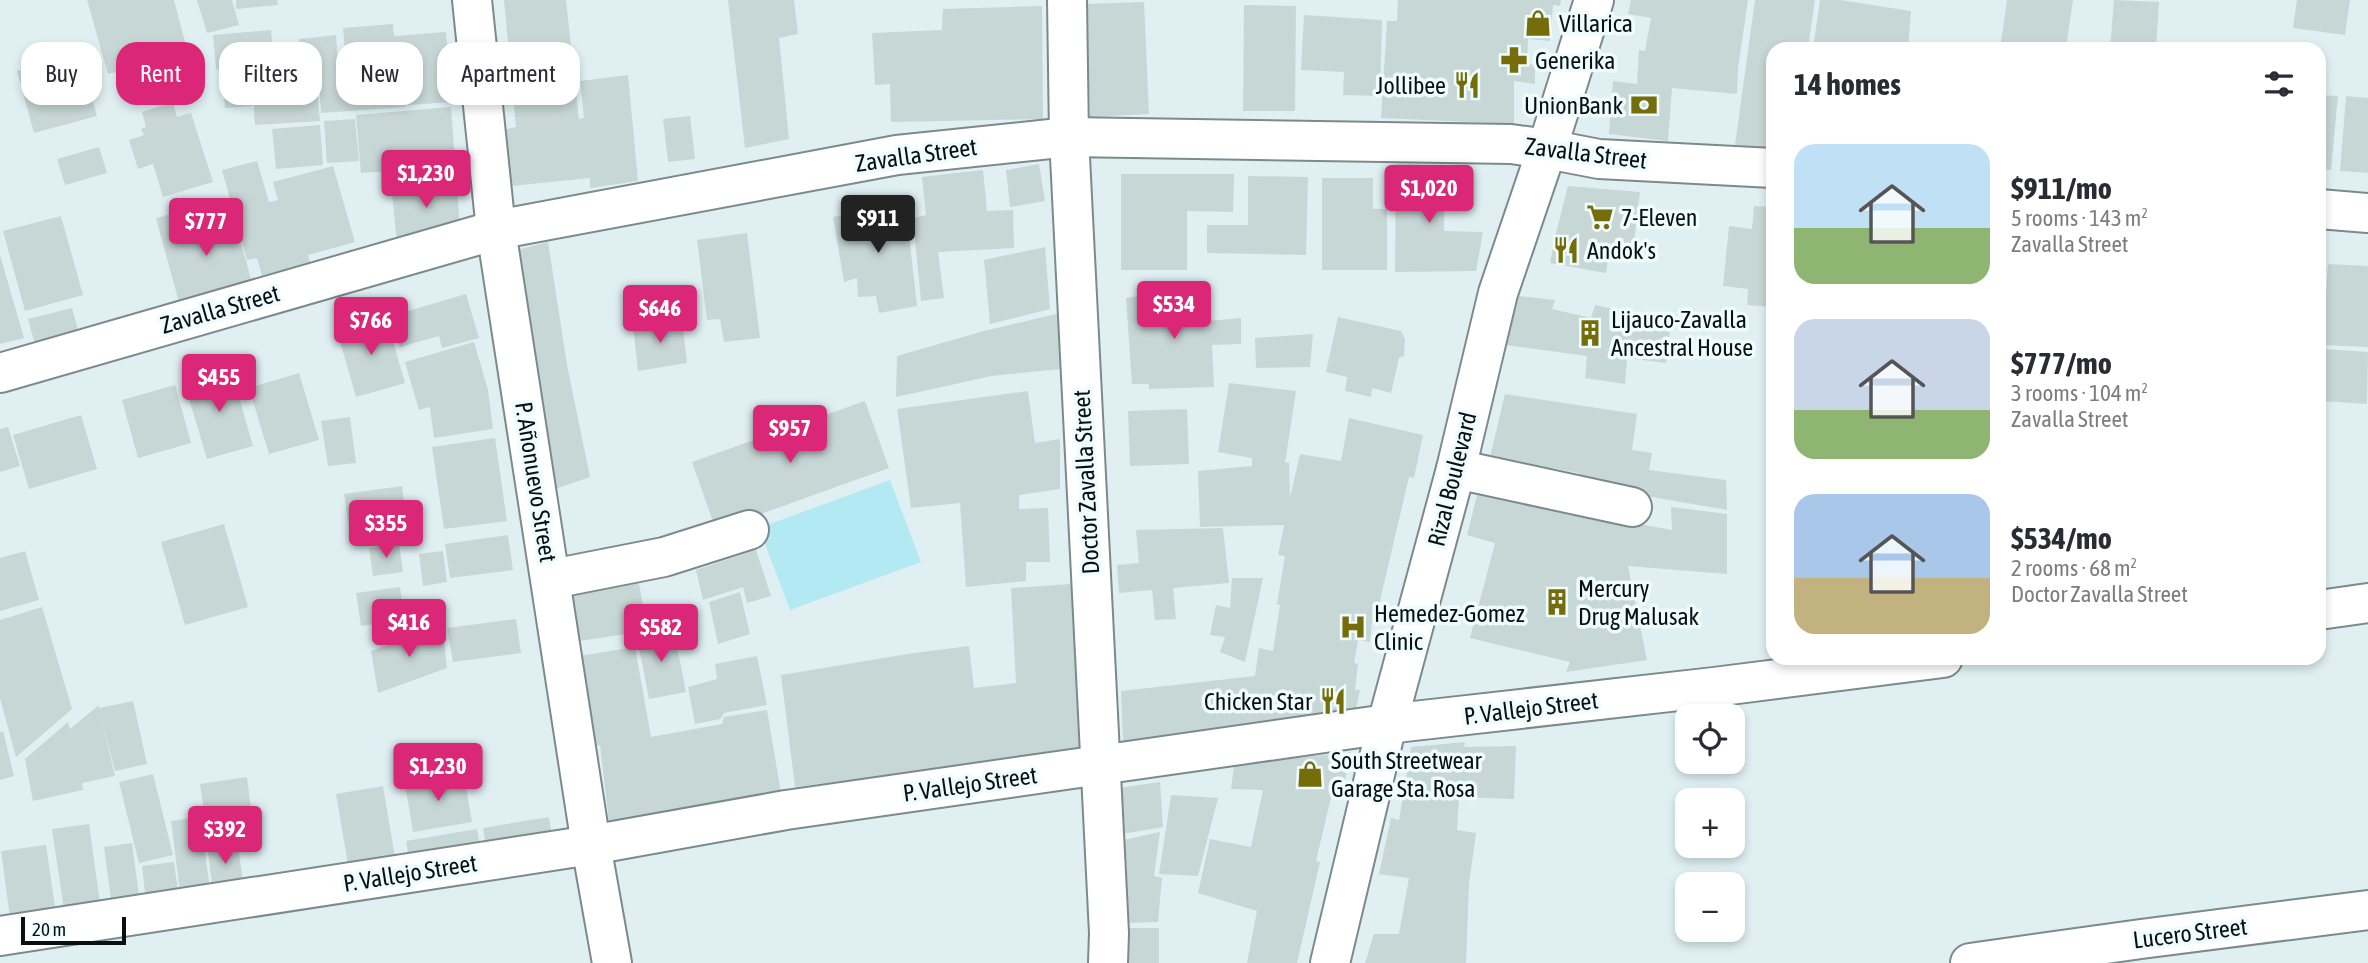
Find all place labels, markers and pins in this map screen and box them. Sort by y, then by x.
shop icon: Villarica [1523,8,1553,38]
place label: Villarica [1559,10,1633,37]
pharmacy icon: Generika [1499,45,1529,75]
place label: Generika [1535,47,1615,74]
restaurant icon: Jollibee [1452,70,1482,100]
place label: Jollibee [1376,72,1446,99]
bank icon: UnionBank [1629,90,1659,120]
place label: UnionBank [1524,92,1623,119]
pin: $1,230 [369,150,483,210]
pin: $1,020 [1372,166,1486,225]
pin: $911 [837,196,919,255]
pin: $777 [165,198,247,258]
supermarket icon: 7-Eleven [1585,202,1615,232]
place label: 7-Eleven [1621,204,1697,231]
restaurant icon: Andok's [1551,235,1581,265]
place label: Andok's [1587,237,1656,264]
pin: $534 [1133,282,1215,341]
pin: $646 [619,286,701,345]
pin: $766 [330,298,412,357]
place label: Lijauco-Zavalla Ancestral House [1611,306,1753,361]
building icon: Lijauco-Zavalla Ancestral House [1575,318,1605,348]
pin: $455 [178,354,260,414]
pin: $957 [749,406,831,465]
pin: $355 [345,500,427,560]
place label: Mercury Drug Malusak [1578,575,1700,630]
building icon: Mercury Drug Malusak [1542,587,1572,617]
pin: $416 [368,600,450,659]
place label: Hemedez-Gomez Clinic [1374,600,1525,655]
pin: $582 [620,604,702,664]
hospital icon: Hemedez-Gomez Clinic [1338,612,1368,642]
restaurant icon: Chicken Star [1318,686,1348,716]
place label: Chicken Star [1204,688,1313,715]
pin: $1,230 [381,744,495,803]
place label: South Streetwear Garage Sta. Rosa [1331,747,1483,802]
shop icon: South Streetwear Garage Sta. Rosa [1295,759,1325,789]
pin: $392 [184,806,266,866]

